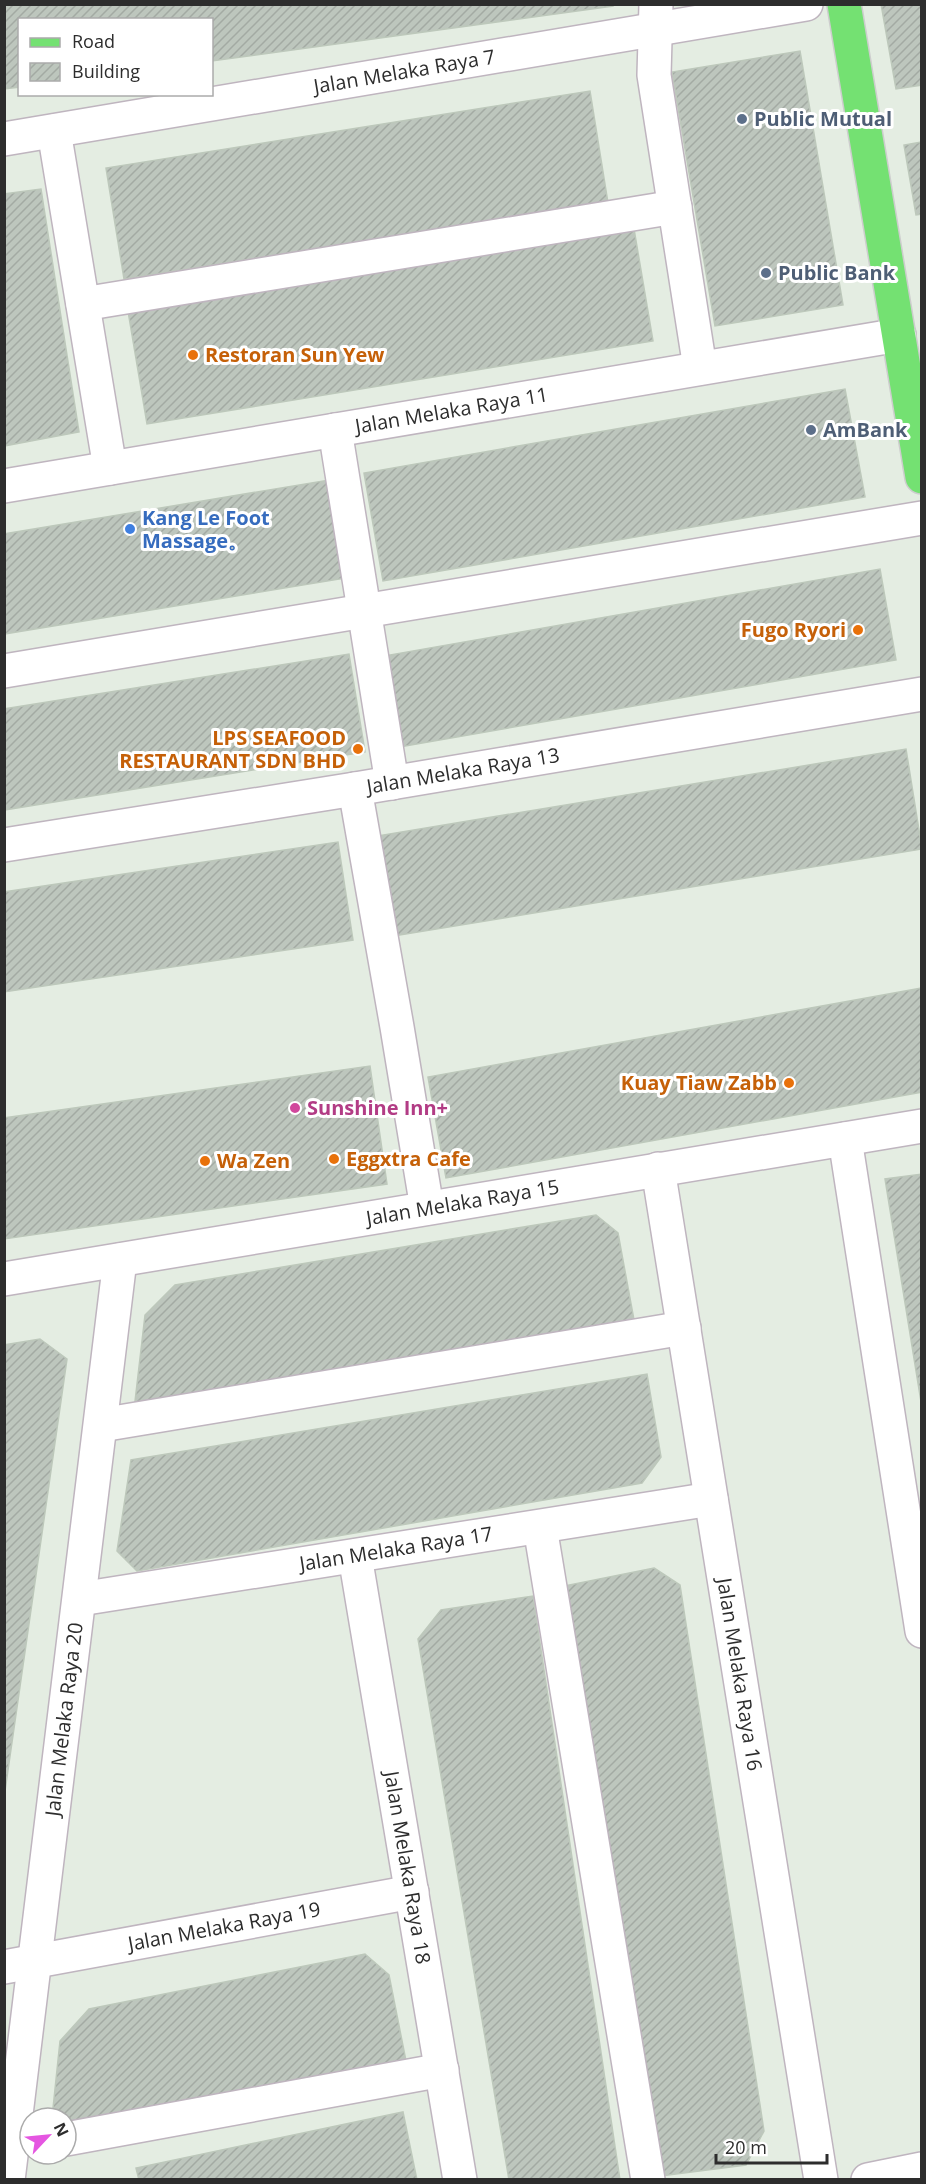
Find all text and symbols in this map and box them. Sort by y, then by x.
legend [18,18,213,96]
text: Road [72,29,115,53]
street label: Jalan Melaka Raya 7 [310,43,497,100]
text: Building [72,59,140,83]
place label: Public Mutual [754,105,892,132]
marker: Public Mutual [735,112,749,126]
place label: Public Bank [778,259,896,286]
marker: Public Bank [759,266,773,280]
place label: Restoran Sun Yew [205,341,384,368]
marker: Restoran Sun Yew [186,348,200,362]
street label: Jalan Melaka Raya 11 [351,380,550,440]
place label: AmBank [823,416,908,443]
marker: AmBank [804,423,818,437]
place label: Kang Le Foot Massage。 [142,504,270,554]
marker: Kang Le Foot Massage。 [123,522,137,536]
place label: Fugo Ryori [741,616,846,643]
marker: Fugo Ryori [851,623,865,637]
place label: LPS SEAFOOD RESTAURANT SDN BHD [119,724,346,774]
street label: Jalan Melaka Raya 13 [363,741,561,800]
marker: LPS SEAFOOD RESTAURANT SDN BHD [351,742,365,756]
place label: Kuay Tiaw Zabb [621,1069,777,1096]
marker: Kuay Tiaw Zabb [782,1076,796,1090]
place label: Sunshine Inn+ [307,1094,448,1121]
marker: Sunshine Inn+ [288,1101,302,1115]
place label: Eggxtra Cafe [346,1145,471,1172]
place label: Wa Zen [217,1147,290,1174]
marker: Eggxtra Cafe [327,1152,341,1166]
marker: Wa Zen [198,1154,212,1168]
street label: Jalan Melaka Raya 15 [362,1173,561,1232]
street label: Jalan Melaka Raya 17 [296,1520,494,1577]
street label: Jalan Melaka Raya 16 [711,1574,769,1773]
street label: Jalan Melaka Raya 20 [38,1621,89,1820]
street label: Jalan Melaka Raya 18 [378,1767,437,1966]
street label: Jalan Melaka Raya 19 [124,1895,323,1957]
north arrow [18,2106,78,2166]
text: N [49,2119,74,2140]
scale bar [716,2127,827,2165]
text: 20 m [725,2135,767,2159]

